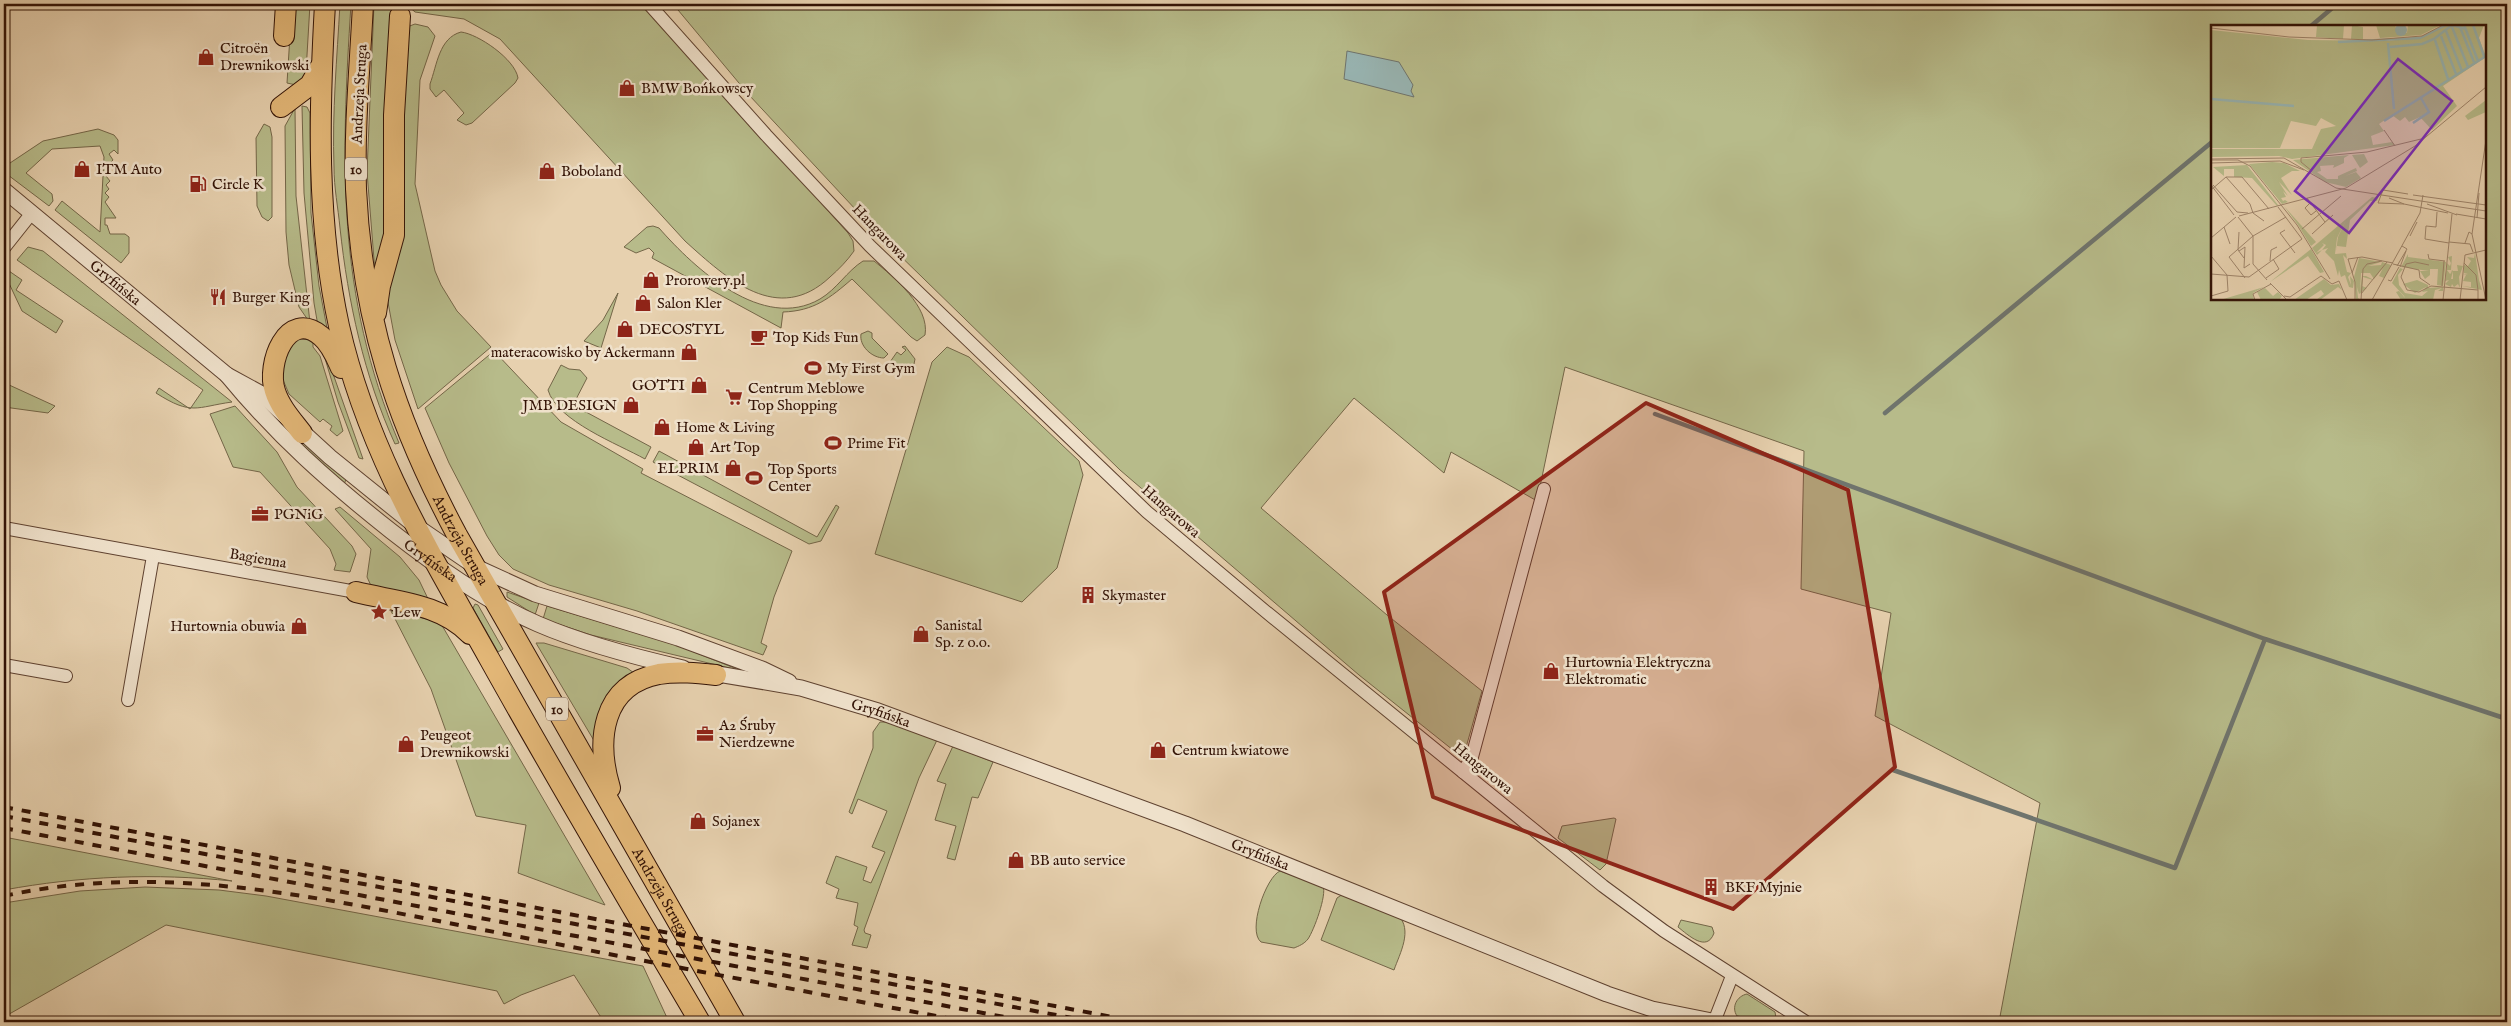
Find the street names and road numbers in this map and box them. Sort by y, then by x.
street label: Andrzeja Struga [347,43,372,145]
road number: 10 [345,157,367,180]
street label: Hangarowa [848,200,912,265]
street label: Gryfińska [86,256,145,310]
street label: Hangarowa [1137,481,1204,542]
street label: Andrzeja Struga [428,491,493,589]
street label: Gryfińska [400,535,461,587]
street label: Bagienna [228,544,289,573]
street label: Gryfińska [849,695,913,732]
road number: 10 [546,698,568,721]
street label: Hangarowa [1449,738,1517,799]
street label: Gryfińska [1228,835,1293,875]
street label: Andrzeja Struga [627,843,694,941]

